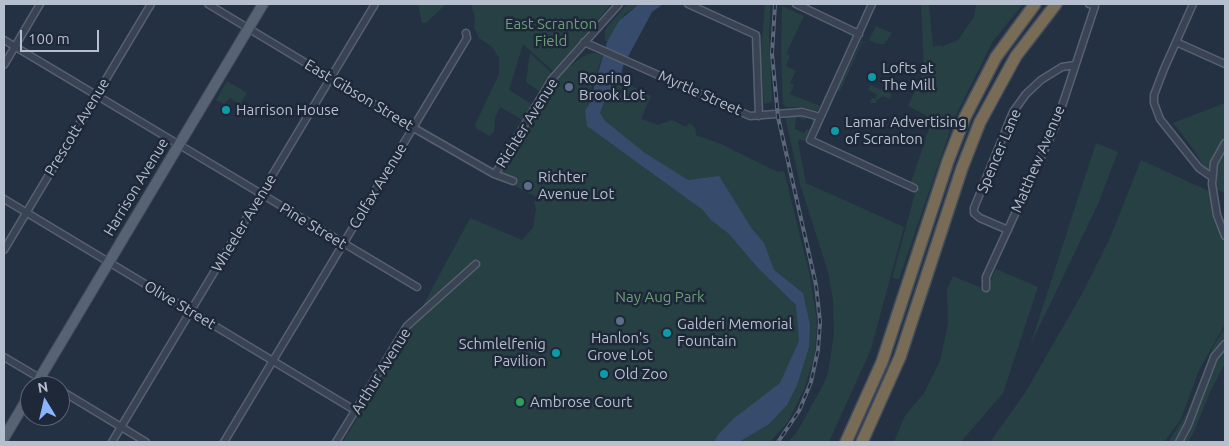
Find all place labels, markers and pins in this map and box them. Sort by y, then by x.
place label: Lofts at The Mill [882,59,935,94]
place label: Roaring Brook Lot [579,69,645,104]
marker: Lofts at The Mill [866,71,878,83]
marker: Roaring Brook Lot [563,81,575,93]
place label: Harrison House [236,101,339,119]
marker: Harrison House [220,104,232,116]
place label: Lamar Advertising of Scranton [845,113,967,148]
marker: Lamar Advertising of Scranton [829,125,841,137]
place label: Richter Avenue Lot [538,168,614,203]
marker: Richter Avenue Lot [522,180,534,192]
marker: Hanlon's Grove Lot [614,315,626,327]
place label: Galderi Memorial Fountain [677,315,792,350]
marker: Galderi Memorial Fountain [661,327,673,339]
place label: Hanlon's Grove Lot [587,329,653,364]
place label: Schmlelfenig Pavilion [459,335,546,370]
marker: Schmlelfenig Pavilion [550,347,562,359]
place label: Old Zoo [614,365,668,383]
marker: Old Zoo [598,368,610,380]
place label: Ambrose Court [530,393,632,411]
marker: Ambrose Court [514,396,526,408]

